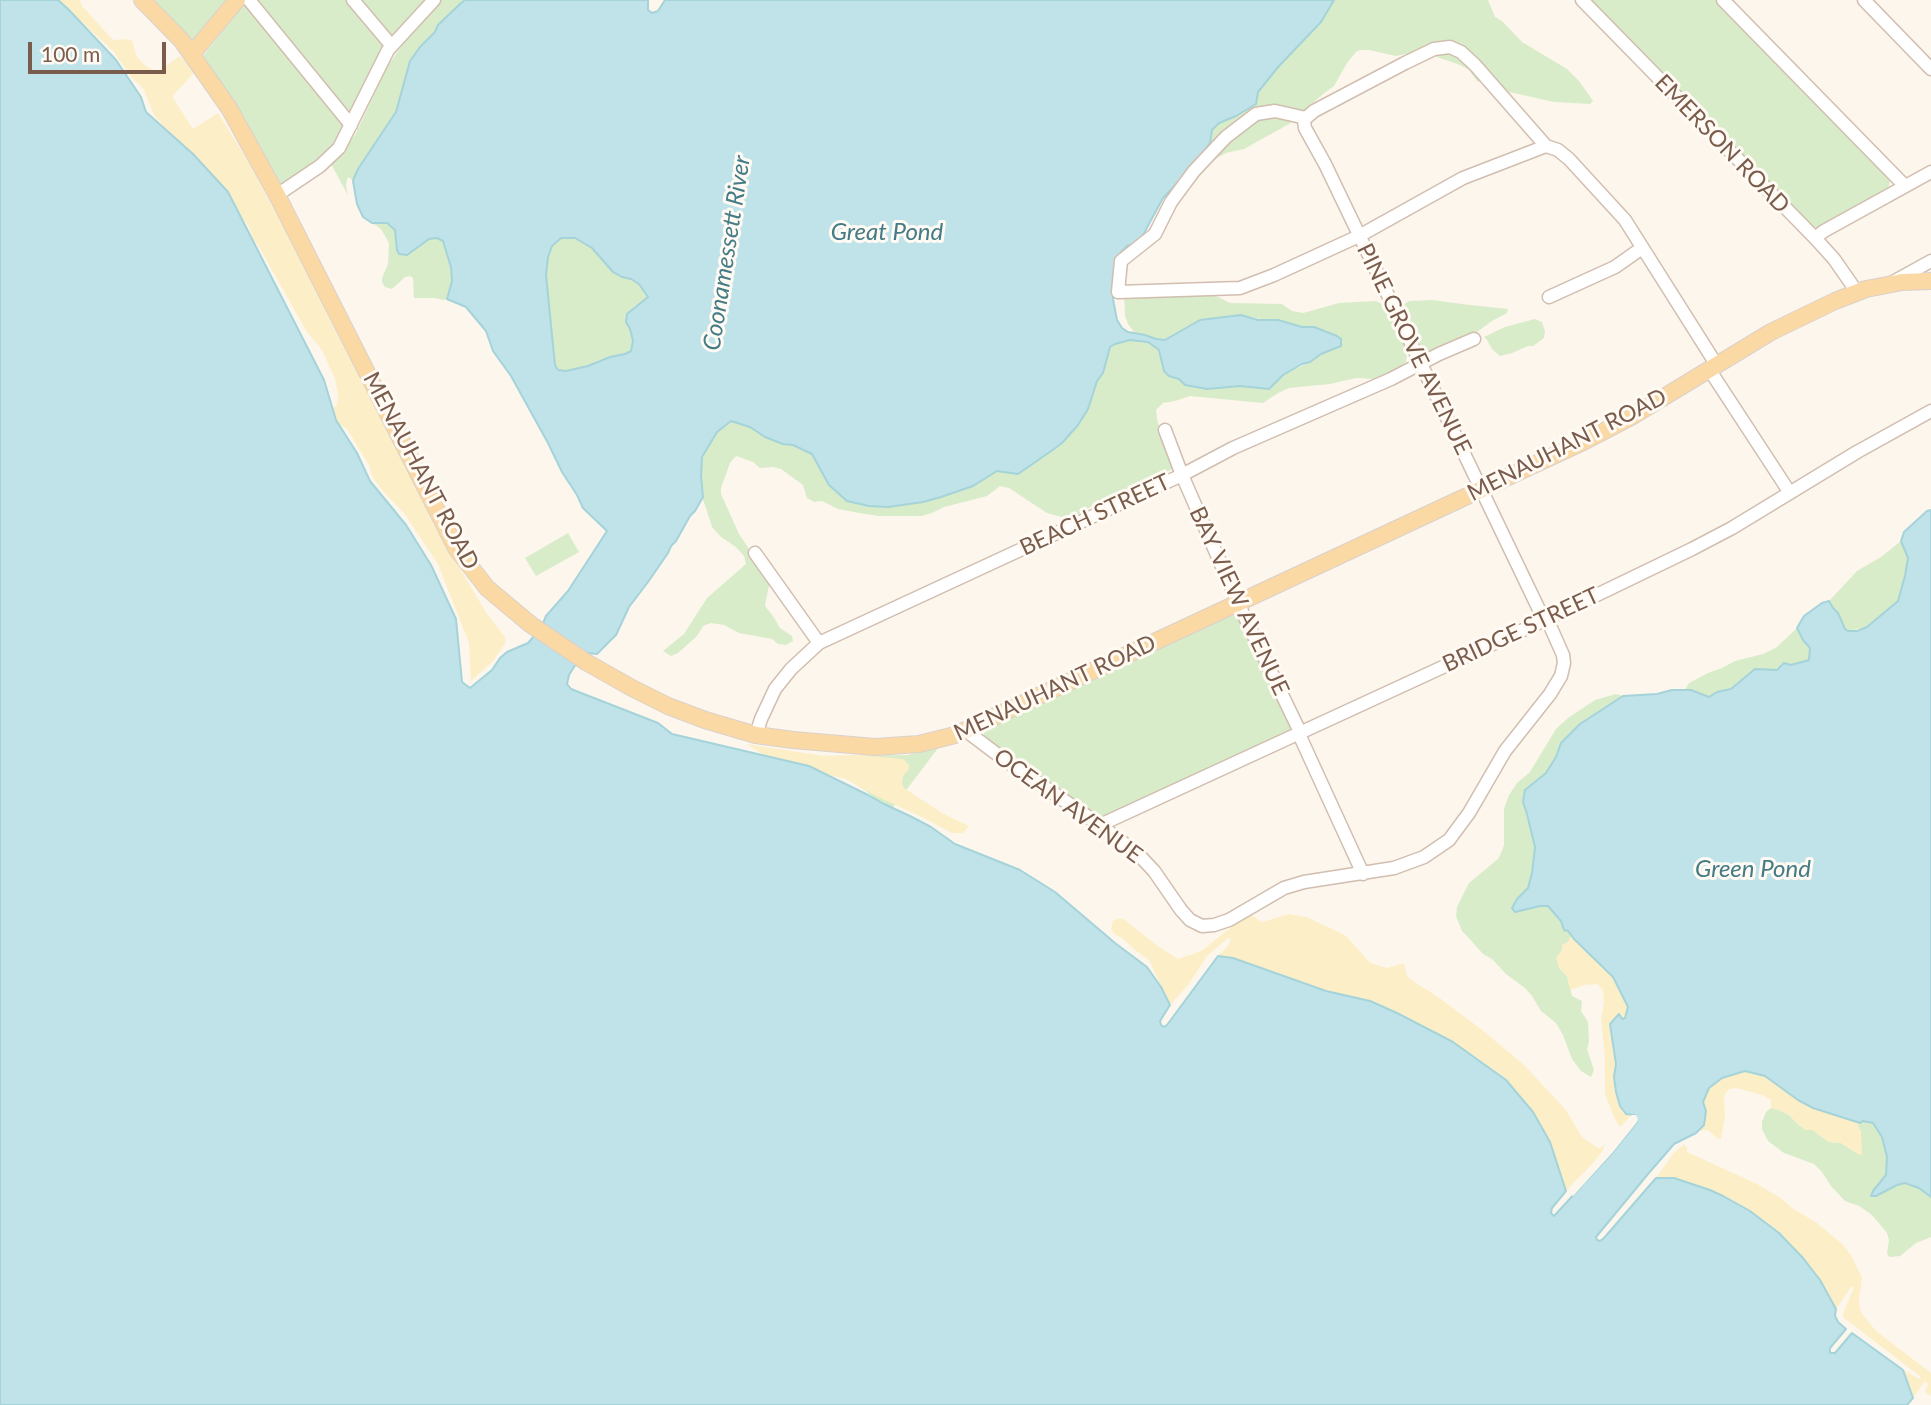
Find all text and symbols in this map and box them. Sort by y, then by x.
scale bar [32,28,170,72]
text: 100 m [41,41,100,66]
street label: EMERSON ROAD [1649,69,1795,219]
water label: Coonamessett River [697,153,757,353]
water label: Great Pond [831,218,943,246]
street label: PINE GROVE AVENUE [1351,239,1477,459]
street label: MENAUHANT ROAD [357,368,485,574]
street label: MENAUHANT ROAD [1463,383,1671,507]
street label: BEACH STREET [1015,468,1175,562]
street label: BAY VIEW AVENUE [1183,502,1295,700]
street label: BRIDGE STREET [1438,582,1604,678]
street label: MENAUHANT ROAD [950,629,1160,747]
street label: OCEAN AVENUE [988,743,1148,869]
water label: Green Pond [1695,855,1811,883]

